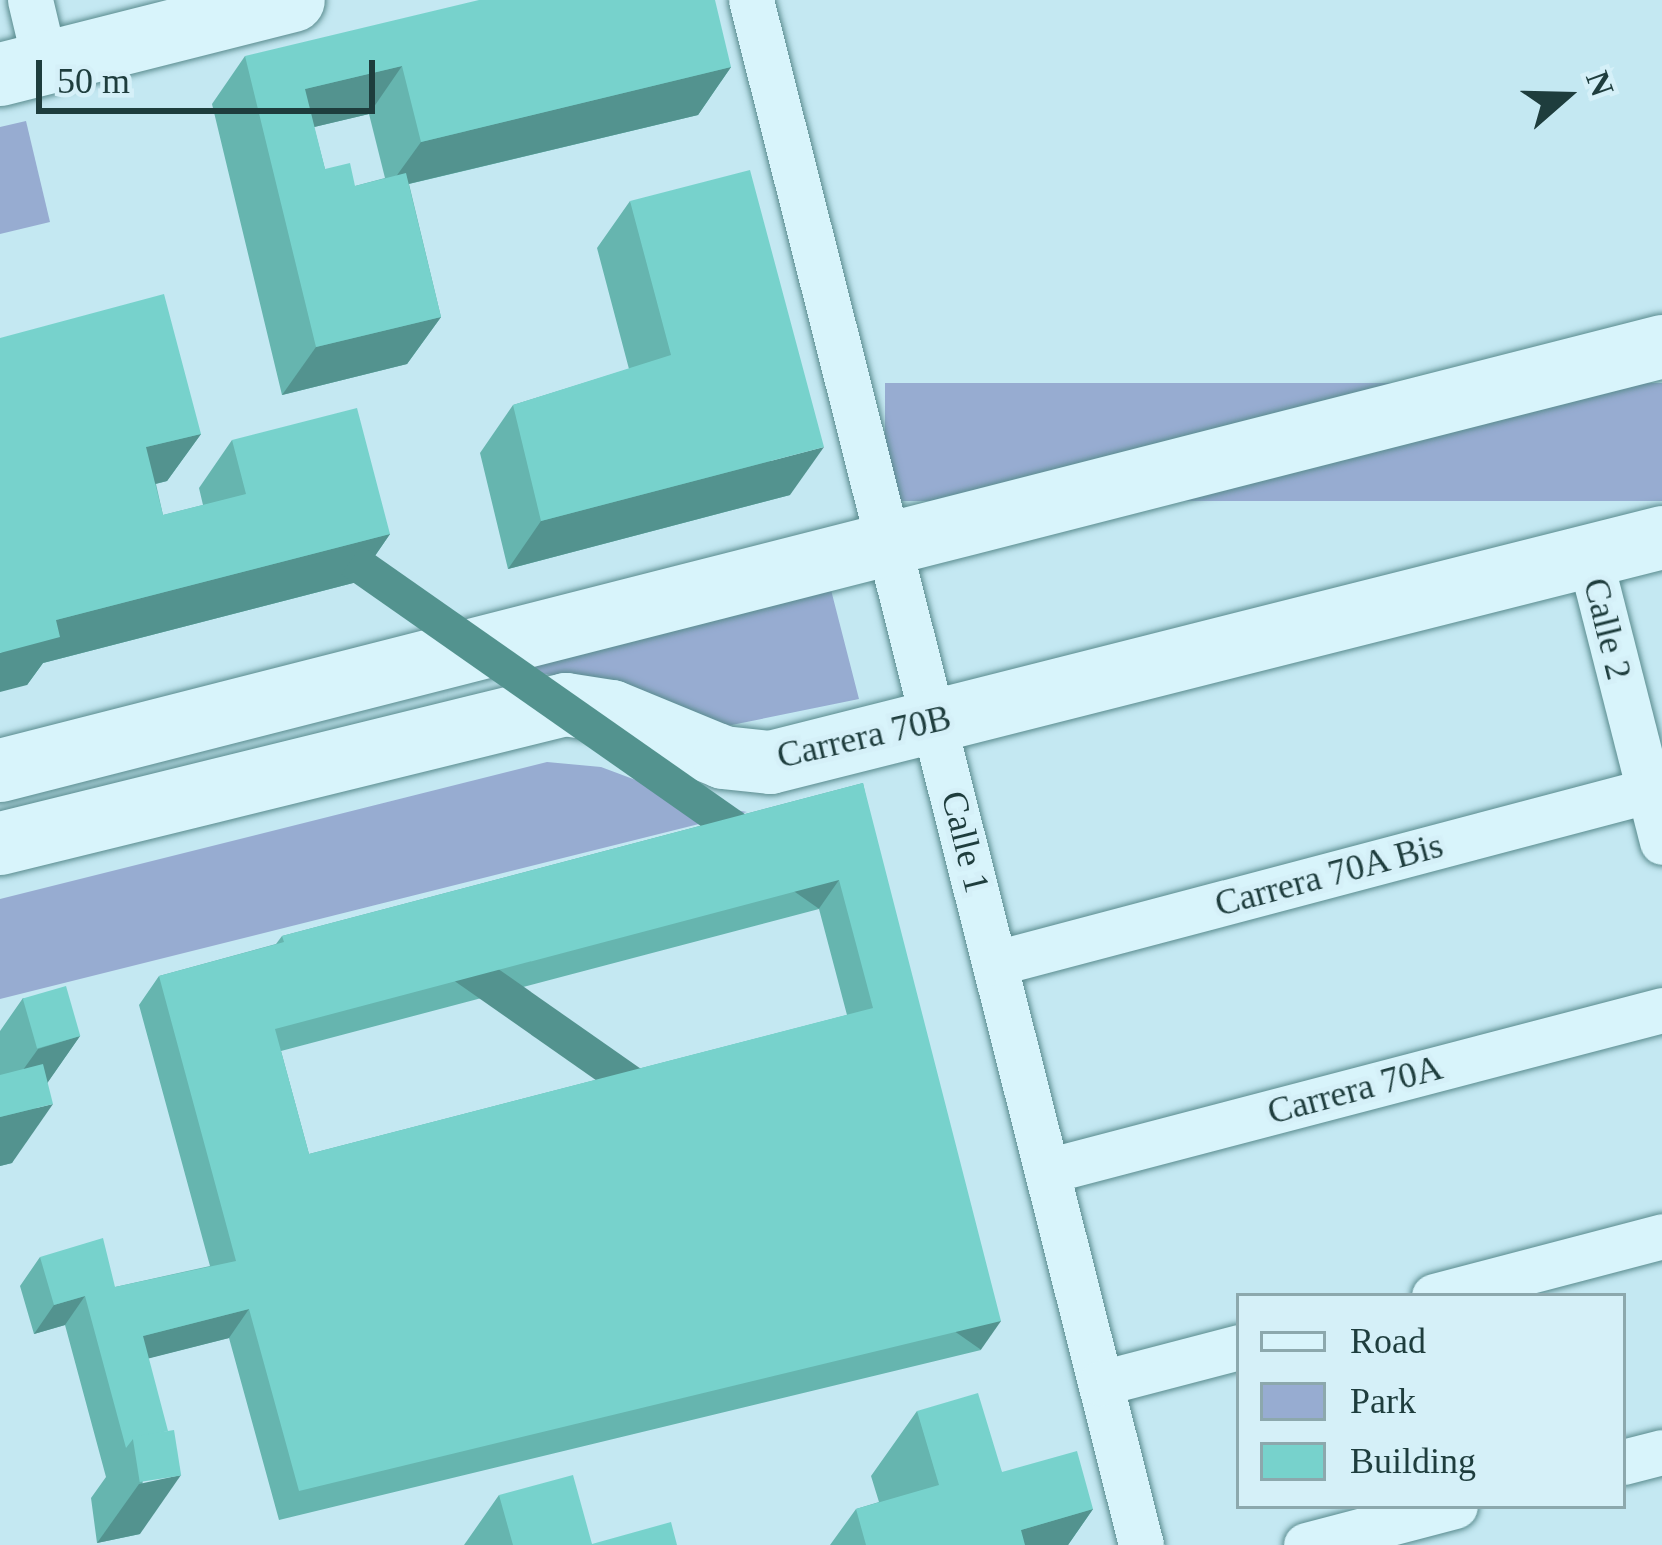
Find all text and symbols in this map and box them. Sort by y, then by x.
scale bar [42,36,381,110]
north arrow [1506,36,1626,156]
text: 50 m [57,61,130,101]
text: N [1579,66,1621,101]
street label: Calle 2 [1574,574,1640,684]
street label: Carrera 70B [773,696,955,778]
street label: Calle 1 [932,787,998,897]
street label: Carrera 70A Bis [1209,824,1449,926]
street label: Carrera 70A [1263,1046,1447,1134]
legend [1236,1293,1626,1509]
text: Road [1350,1321,1426,1361]
text: Park [1350,1381,1416,1421]
text: Building [1350,1441,1476,1481]

